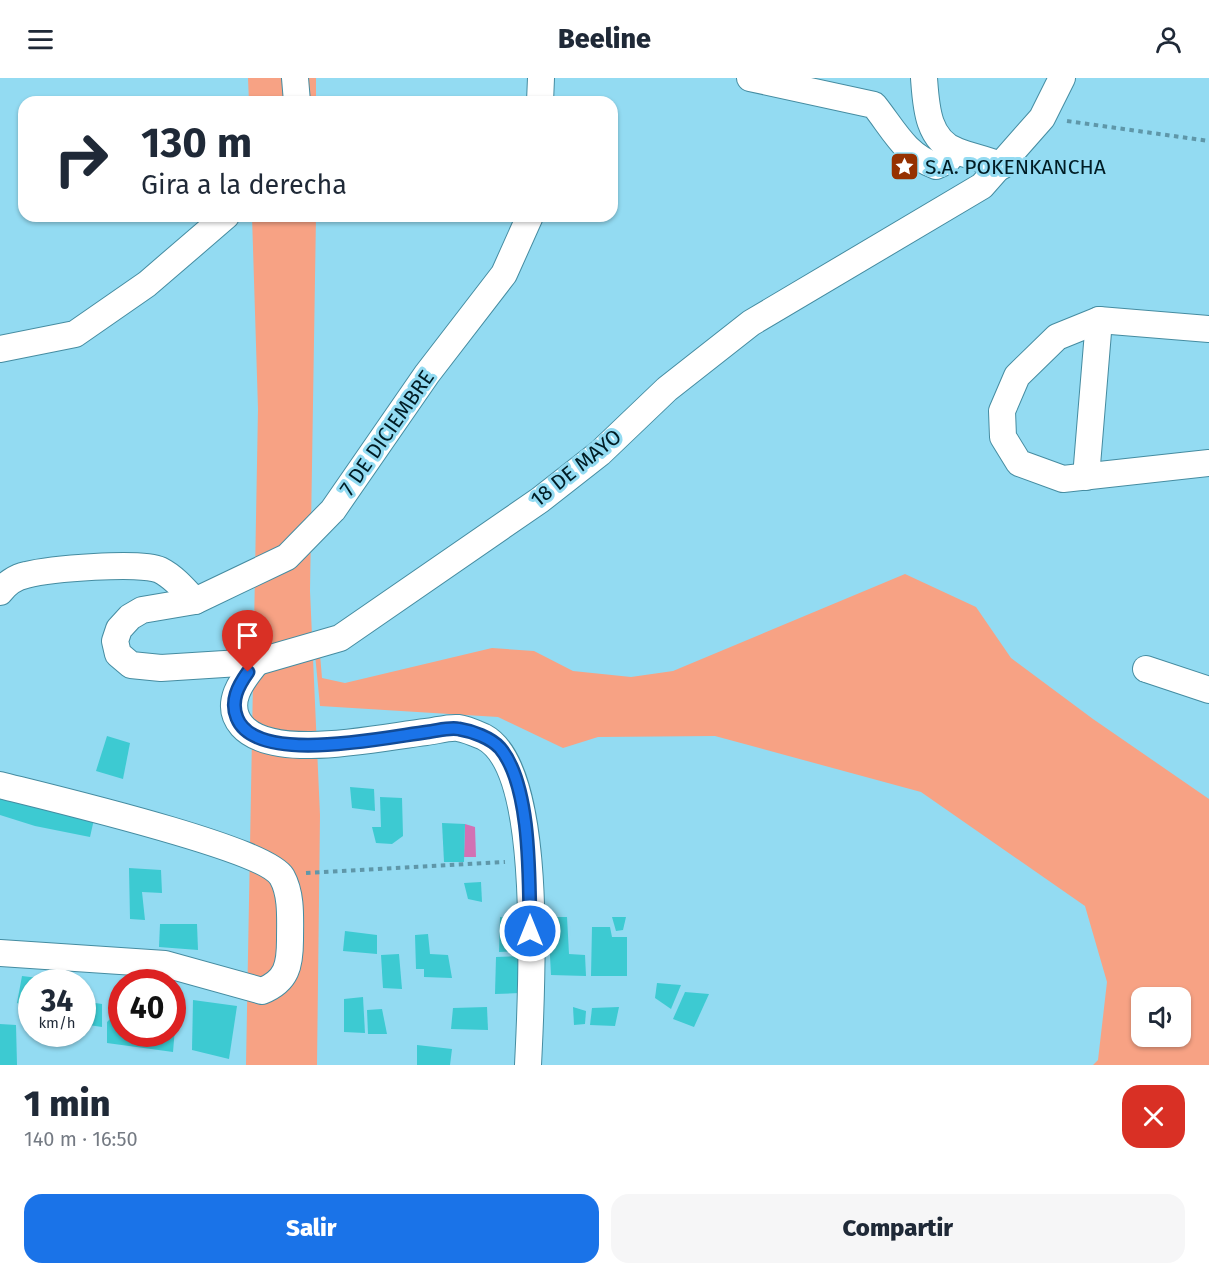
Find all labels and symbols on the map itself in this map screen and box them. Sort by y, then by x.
place icon: S.A. POKENKANCHA [888,151,920,183]
place label: S.A. POKENKANCHA [925,154,1106,180]
street label: 7 DE DICIEMBRE [334,365,440,501]
street label: 18 DE MAYO [525,423,627,513]
pin [222,610,273,672]
position arrow [498,899,562,963]
speed limit sign: 40 [108,969,186,1047]

